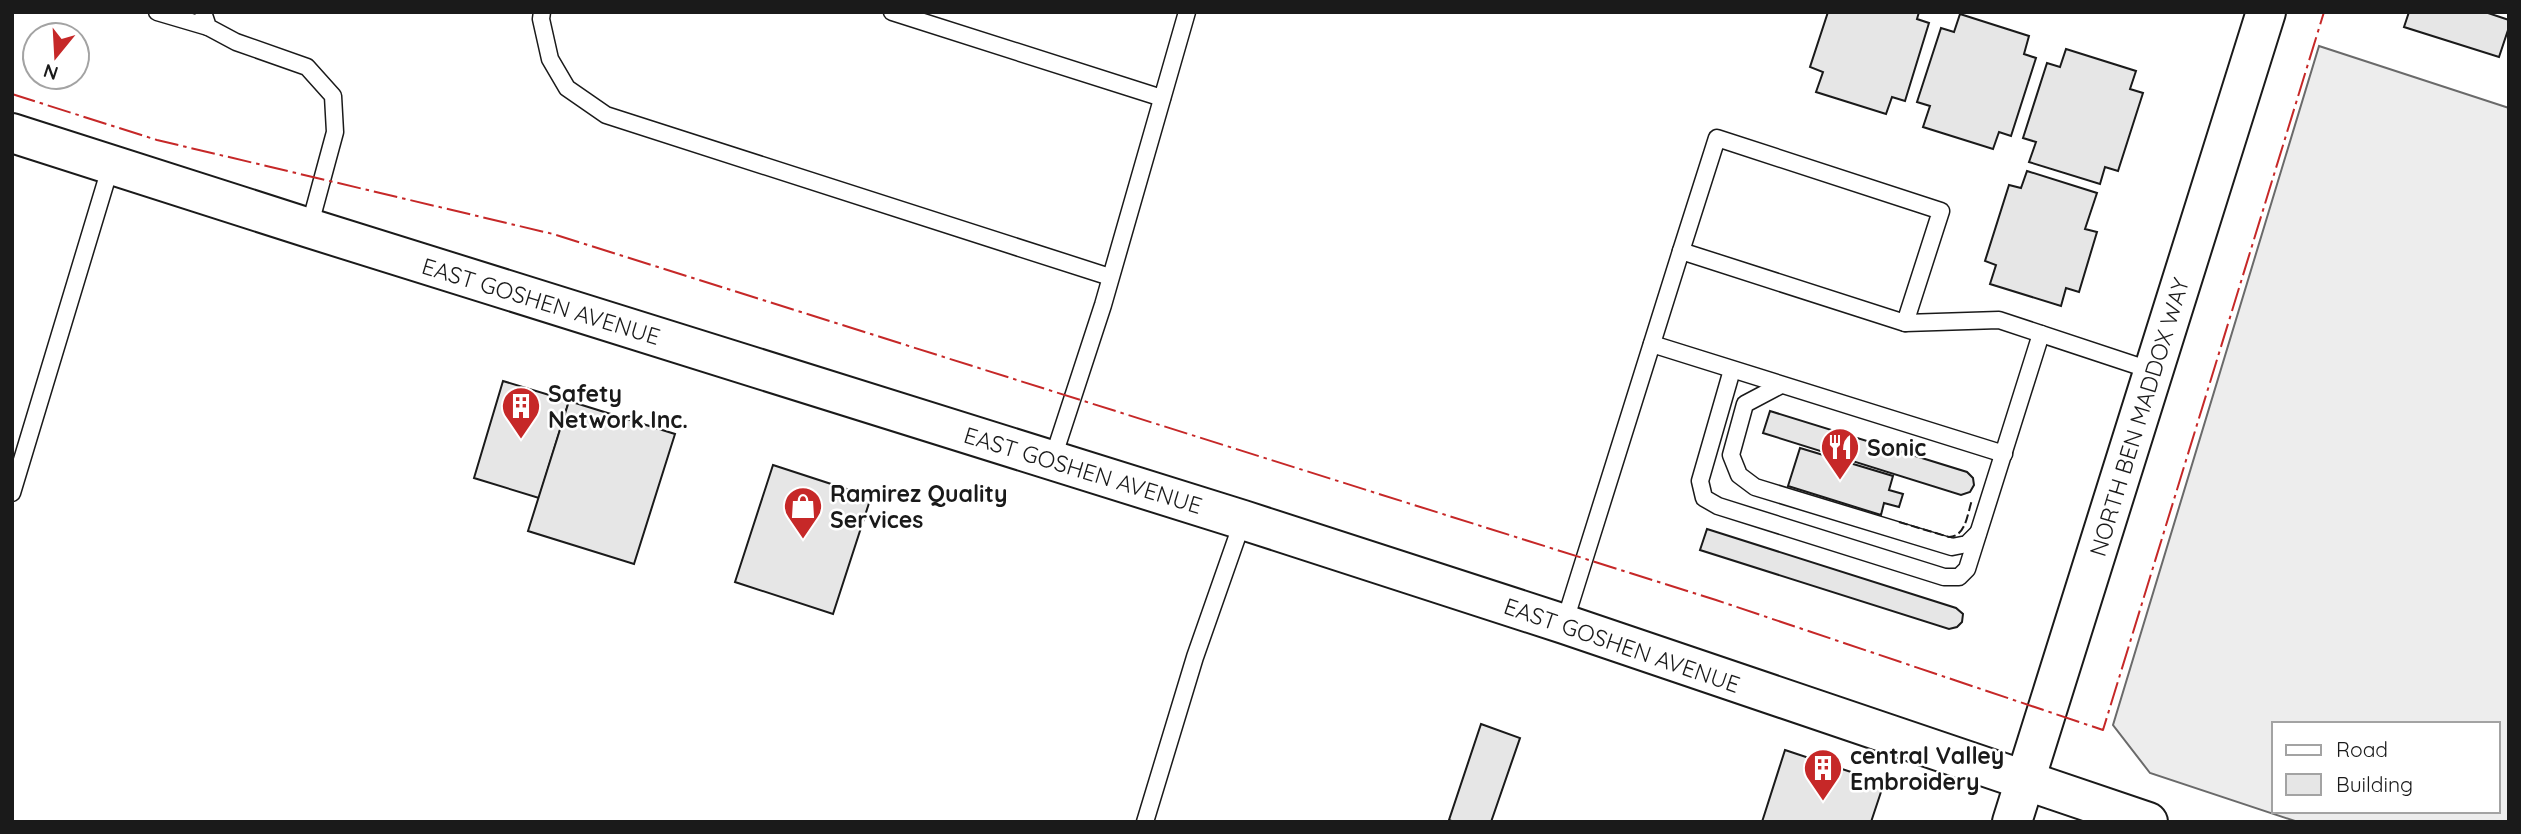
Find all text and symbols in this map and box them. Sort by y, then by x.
north arrow [21,21,91,91]
text: N [40,59,61,86]
street label: EAST GOSHEN AVENUE [418,251,664,351]
street label: NORTH BEN MADDOX WAY [2083,274,2195,560]
place label: Safety Network Inc. [548,379,688,434]
building icon: Safety Network Inc. [500,385,542,440]
street label: EAST GOSHEN AVENUE [960,420,1206,520]
restaurant icon: Sonic [1819,426,1861,481]
place label: Sonic [1867,433,1926,462]
place label: Ramirez Quality Services [830,479,1007,534]
shop icon: Ramirez Quality Services [782,485,824,540]
street label: EAST GOSHEN AVENUE [1500,591,1744,699]
legend [2272,722,2500,813]
text: Road [2336,736,2388,762]
place label: central Valley Embroidery [1850,741,2004,796]
building icon: central Valley Embroidery [1802,747,1844,802]
text: Building [2336,771,2413,797]

